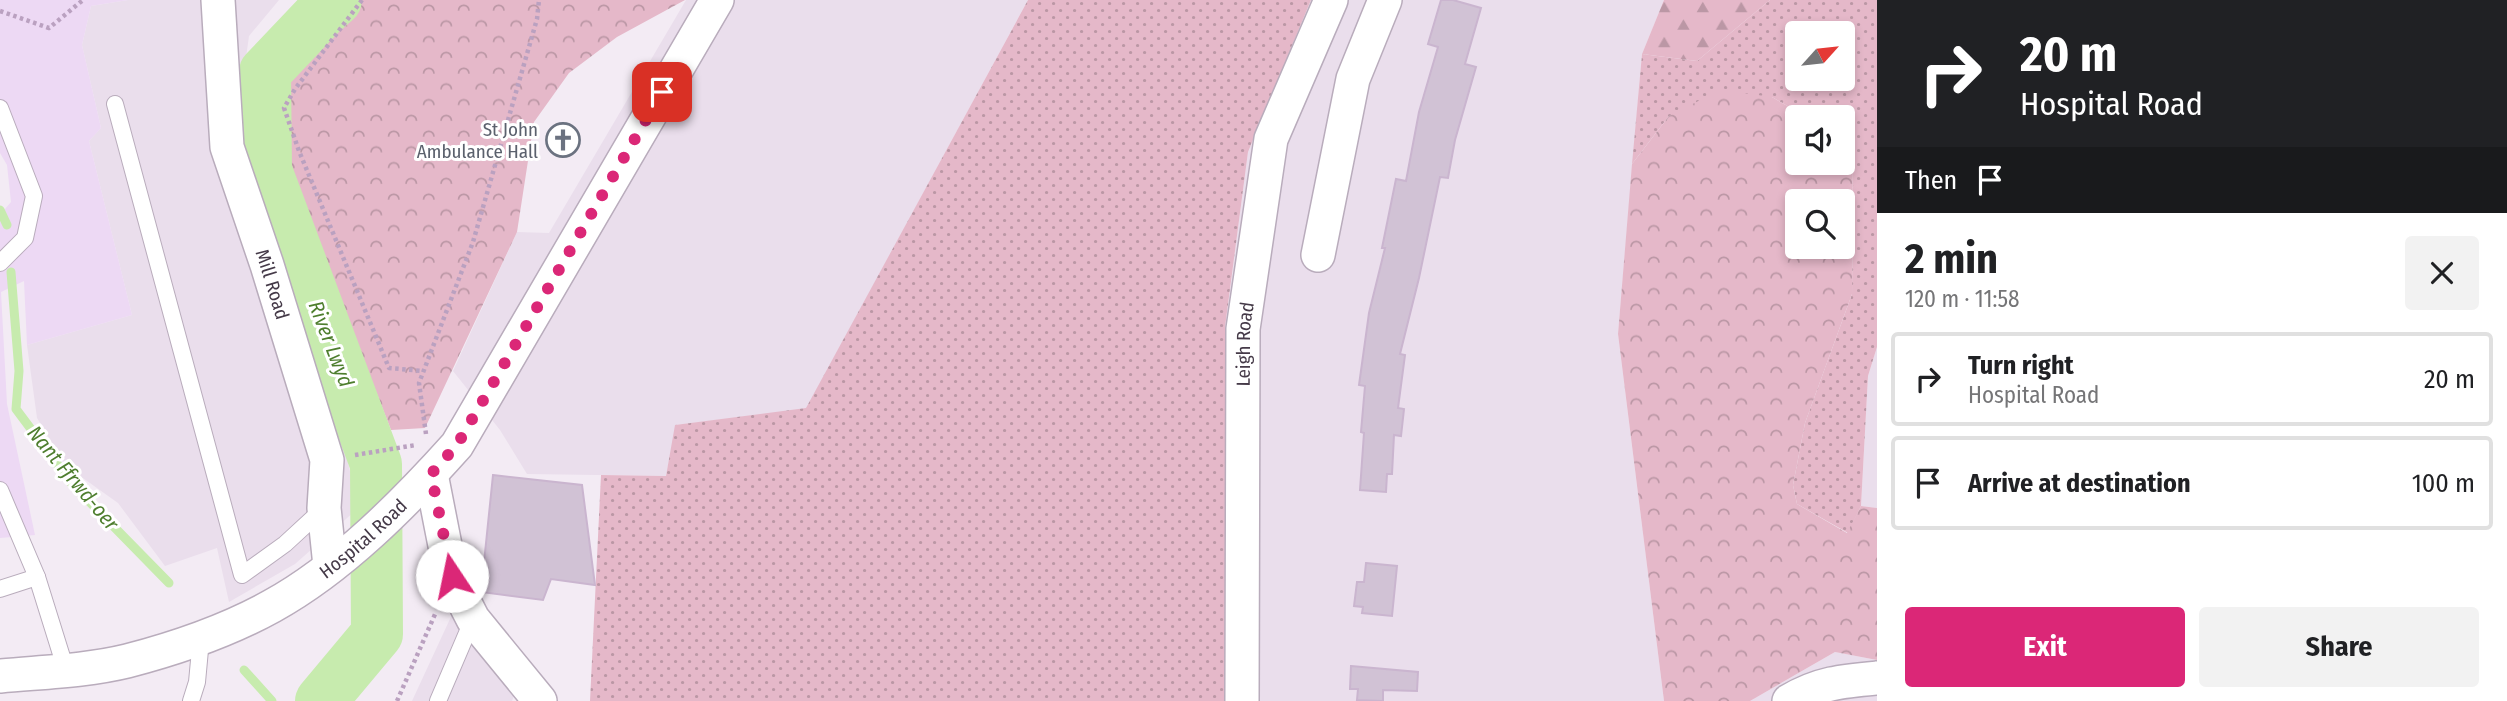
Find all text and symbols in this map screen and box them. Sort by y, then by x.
north arrow [1785,21,1855,91]
map controls [1785,21,1855,259]
text: 20 m [2020,25,2117,84]
icon: right [1905,28,1996,119]
pin [632,62,692,122]
icon: arrive [643,73,681,111]
text: Hospital Road [2020,85,2203,123]
button: sound [1785,105,1855,175]
place label: St John Ambulance Hall [417,118,538,163]
church icon: St John Ambulance Hall [544,121,582,159]
icon: arrive [1971,161,2009,199]
text: Then [1905,165,1957,196]
button: search [1785,189,1855,259]
text: 2 min [1905,234,1998,284]
button: close [2405,236,2479,310]
street label: Mill Road [250,246,294,322]
text: 120 m · 11:58 [1905,285,2020,313]
water label: River Lwyd [303,297,359,391]
street label: Leigh Road [1232,300,1259,387]
text: Turn right [1968,350,2074,381]
icon: right [1909,360,1947,398]
text: 20 m [2424,364,2475,395]
text: Hospital Road [1968,381,2099,409]
water label: Nant Ffrwd-oer [22,420,125,536]
icon: arrive [1909,464,1947,502]
text: Arrive at destination [1968,468,2191,499]
text: 100 m [2412,468,2475,499]
street label: Hospital Road [315,494,412,583]
position arrow [415,539,489,613]
button: Exit [1905,607,2185,687]
button: Share [2199,607,2479,687]

